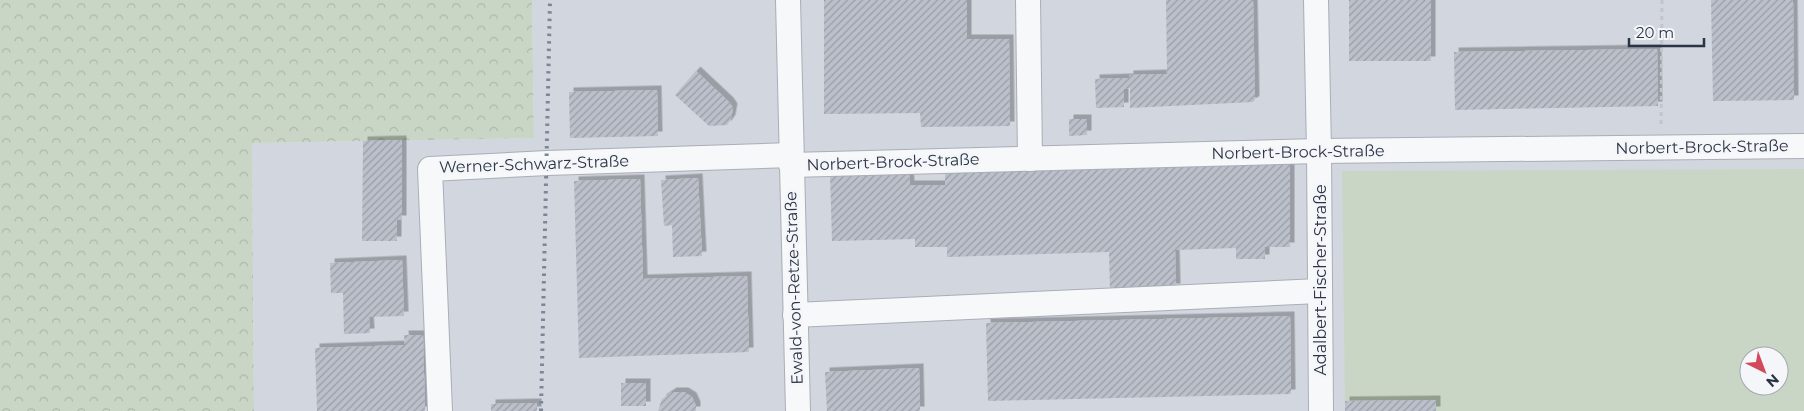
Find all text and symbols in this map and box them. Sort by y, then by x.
scale bar [1629,15,1704,47]
text: 20 m [1636,23,1674,42]
street label: Norbert-Brock-Straße [1615,136,1789,158]
street label: Norbert-Brock-Straße [1211,141,1385,163]
street label: Norbert-Brock-Straße [806,149,980,175]
street label: Werner-Schwarz-Straße [439,151,629,177]
street label: Adalbert-Fischer-Straße [1311,184,1330,376]
street label: Ewald-von-Retze-Straße [781,191,807,385]
north arrow [1739,346,1789,396]
text: N [1762,370,1783,391]

